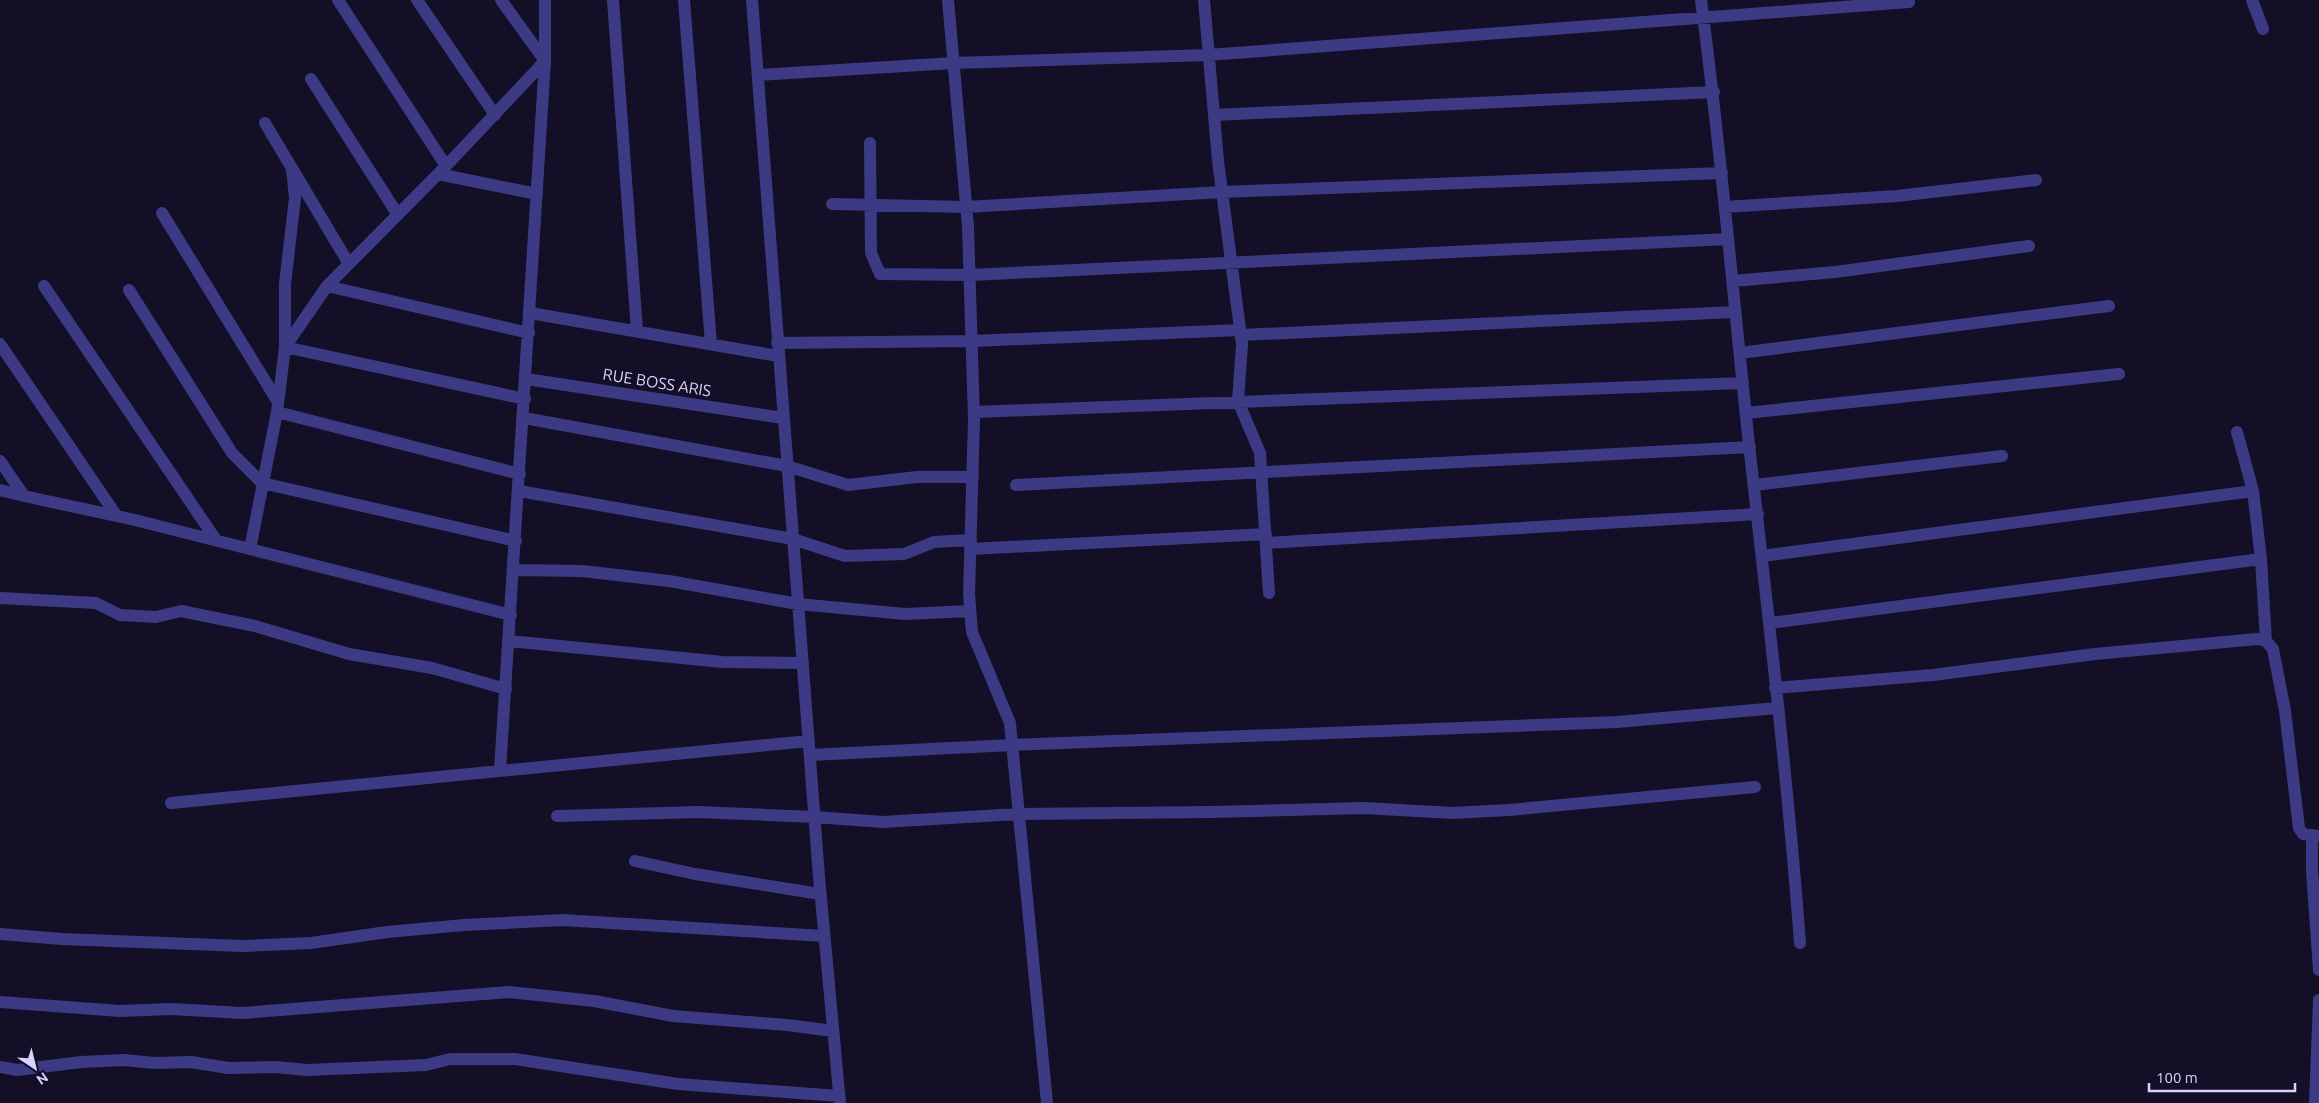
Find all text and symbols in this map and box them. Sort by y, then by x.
street label: RUE BOSS ARIS [602,365,712,399]
north arrow [10,1043,60,1093]
scale bar [2149,1060,2295,1092]
text: N [34,1069,51,1088]
text: 100 m [2156,1069,2198,1086]

